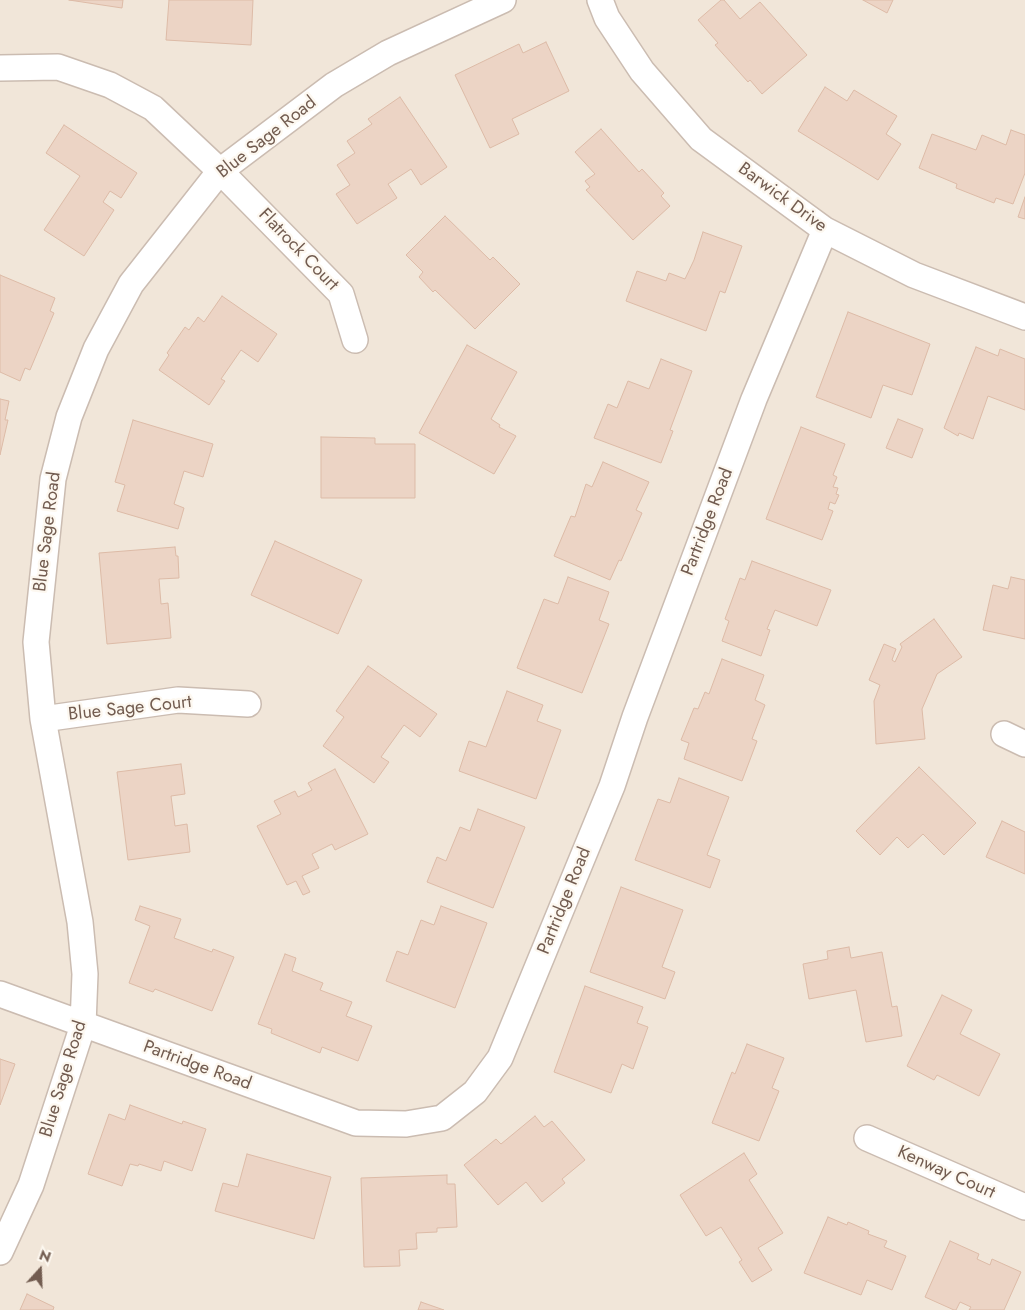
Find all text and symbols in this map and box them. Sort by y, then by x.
street label: Blue Sage Road [213,92,321,184]
street label: Barwick Drive [733,159,831,237]
street label: Flatrock Court [253,204,343,296]
street label: Partridge Road [678,465,738,579]
street label: Blue Sage Road [30,471,66,593]
street label: Blue Sage Court [67,692,193,726]
street label: Partridge Road [534,844,596,958]
street label: Blue Sage Road [36,1018,92,1140]
street label: Partridge Road [140,1036,254,1096]
street label: Kenway Court [894,1142,998,1204]
north arrow [15,1245,65,1295]
text: N [36,1245,54,1267]

